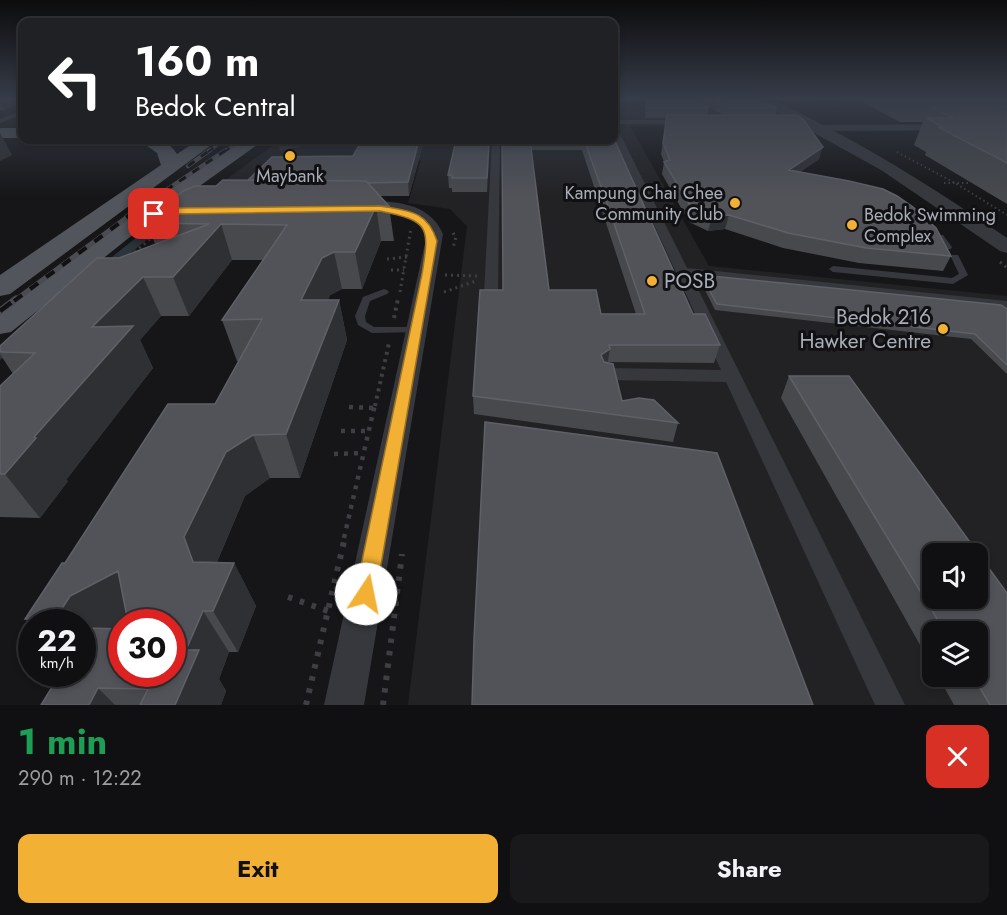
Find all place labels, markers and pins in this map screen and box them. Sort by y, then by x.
marker: Maybank [283,149,297,163]
place label: Maybank [256,163,324,189]
place label: Kampung Chai Chee Community Club [564,180,723,227]
pin [128,188,179,239]
marker: Kampung Chai Chee Community Club [728,196,742,210]
place label: Bedok Swimming Complex [864,202,996,249]
marker: Bedok Swimming Complex [845,218,859,232]
place label: POSB [664,266,715,296]
marker: POSB [645,274,659,288]
place label: Bedok 216 Hawker Centre [799,302,931,356]
marker: Bedok 216 Hawker Centre [936,322,950,336]

